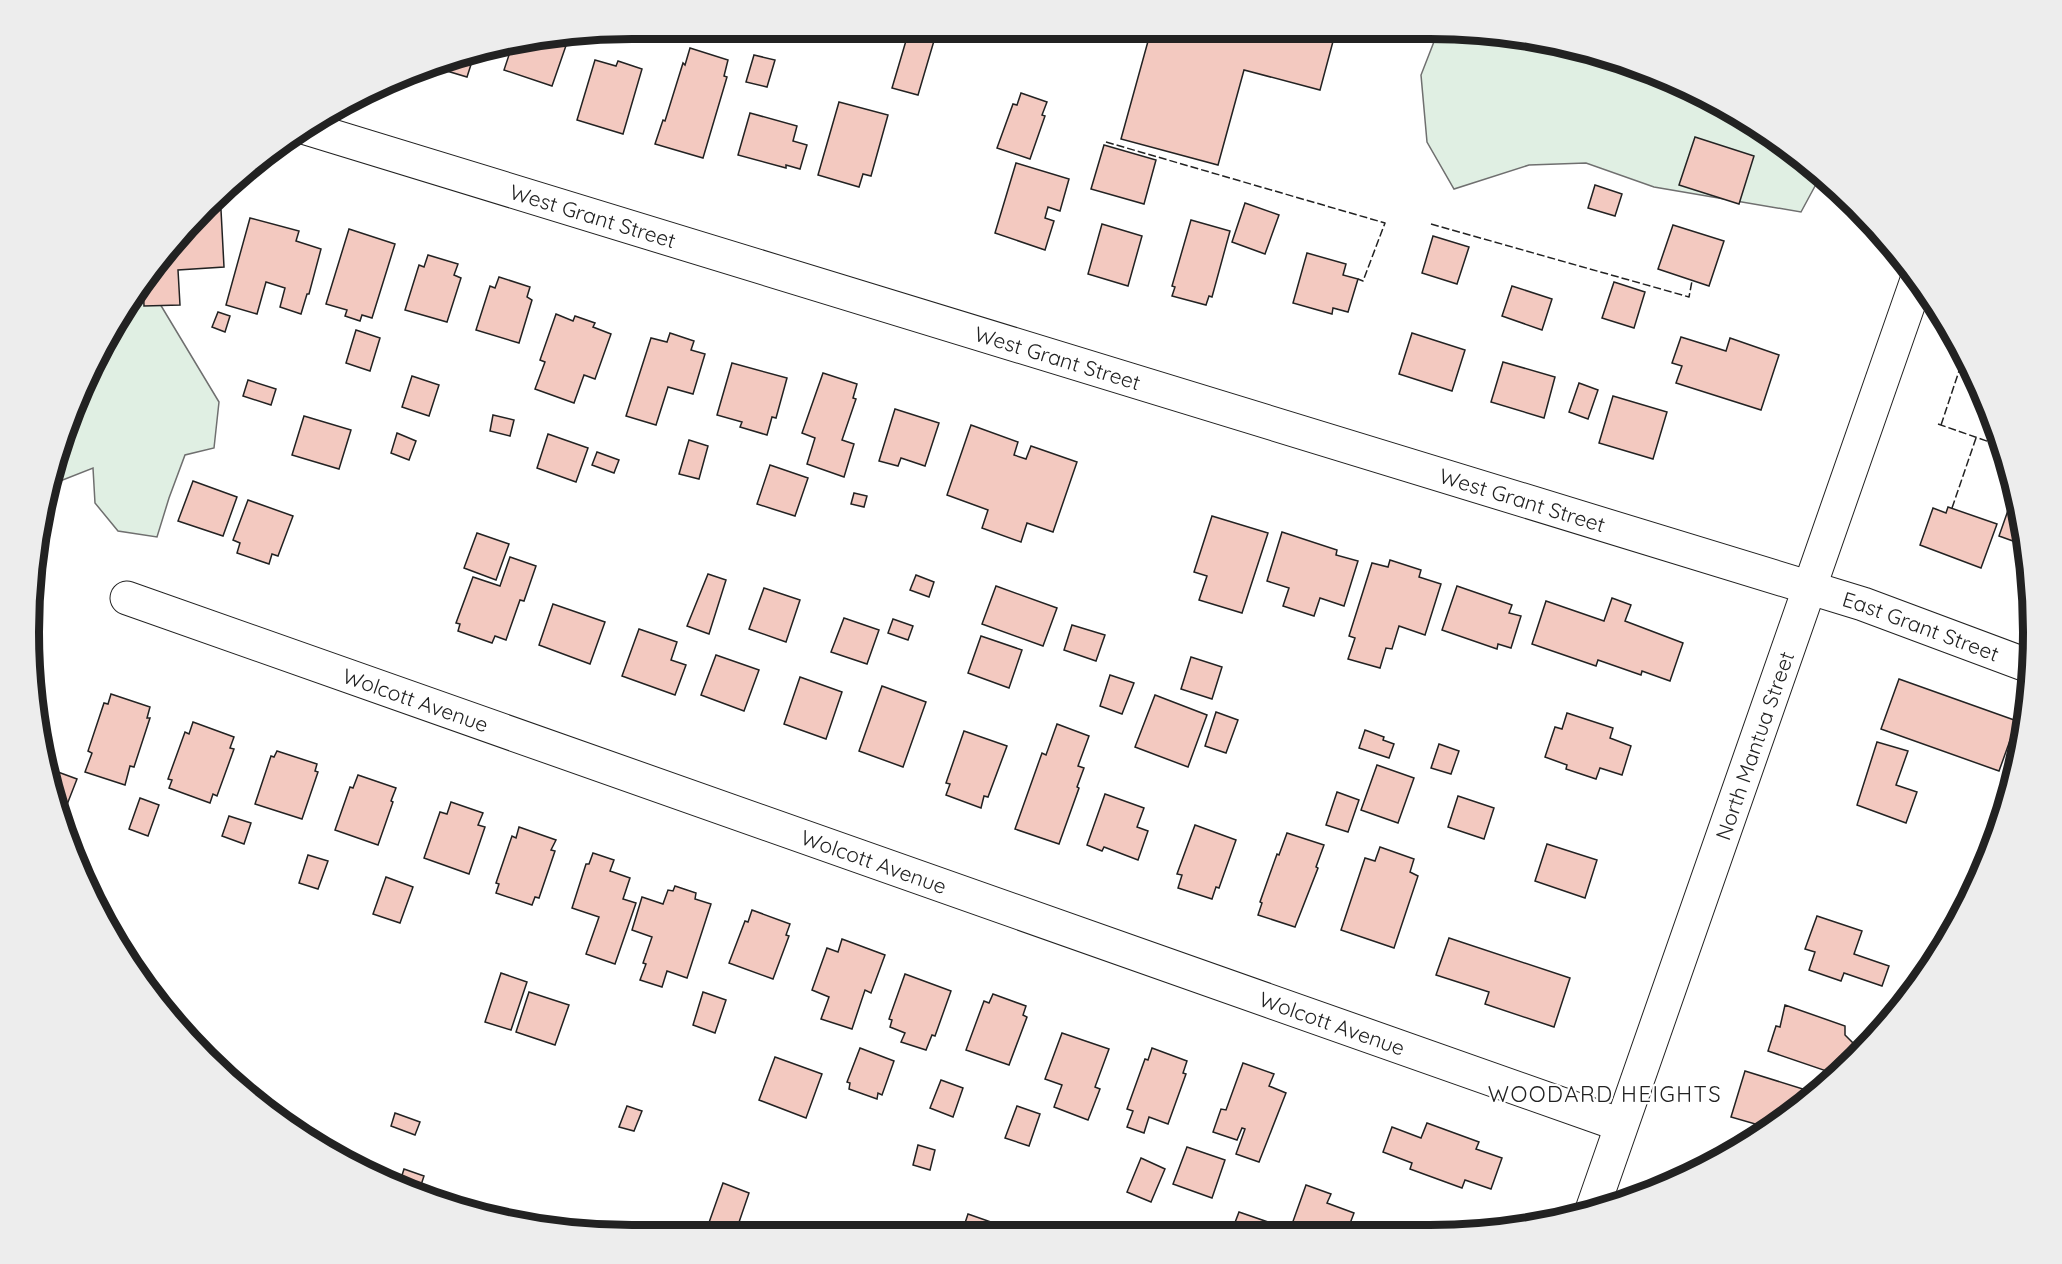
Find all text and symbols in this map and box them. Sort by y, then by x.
street label: West Grant Street [507,178,679,253]
street label: West Grant Street [972,320,1144,395]
street label: West Grant Street [1436,462,1609,537]
street label: East Grant Street [1839,586,2003,667]
street label: North Mantua Street [1709,648,1799,843]
street label: Wolcott Avenue [339,662,492,737]
street label: Wolcott Avenue [798,824,950,899]
street label: Wolcott Avenue [1256,985,1409,1061]
district label: WOODARD HEIGHTS [1488,1080,1722,1108]

